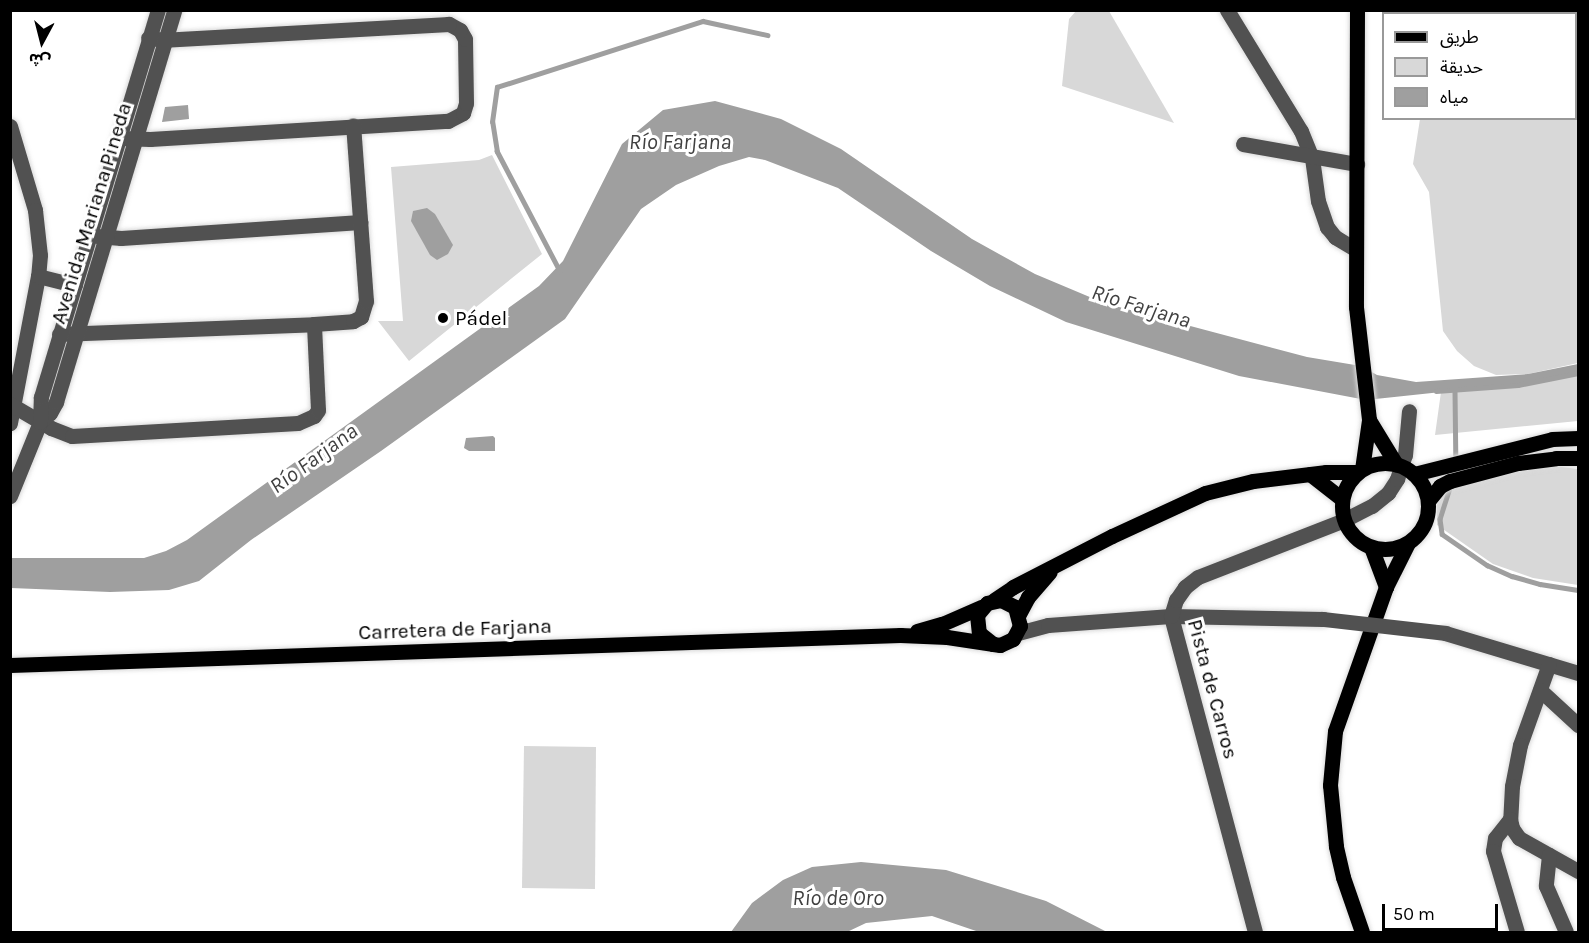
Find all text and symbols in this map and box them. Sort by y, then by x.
north arrow [12,12,72,72]
legend [1382,12,1577,120]
text: طريق [1440,26,1479,48]
text: ش [28,50,52,71]
text: حديقة [1440,56,1483,78]
text: مياه [1440,86,1469,108]
street label: Avenida Mariana Pineda [45,99,137,327]
water label: Río Farjana [629,130,731,156]
water label: Río Farjana [1088,279,1194,335]
place label: Pádel [455,305,507,331]
marker: Pádel [436,311,450,325]
water label: Río Farjana [265,418,363,500]
street label: Carretera de Farjana [358,613,552,645]
street label: Pista de Carros [1182,616,1244,762]
water label: Río de Oro [792,886,884,912]
scale bar [1385,892,1500,930]
text: 50 m [1393,903,1435,925]

